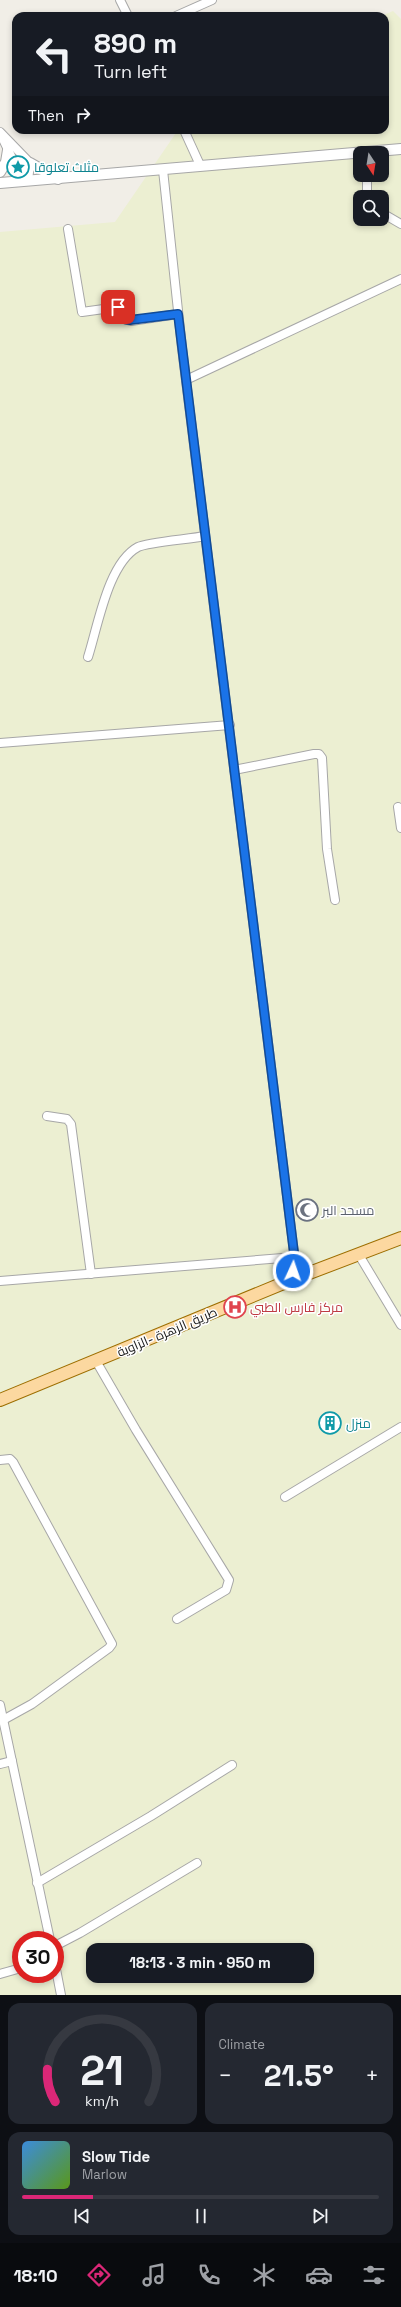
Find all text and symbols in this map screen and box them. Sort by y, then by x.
text: 890 m [94,25,177,61]
icon: left [28,28,80,80]
text: Turn left [94,60,167,83]
icon: right [72,104,94,126]
text: Then [28,106,64,125]
north arrow [353,146,389,182]
map controls [353,146,389,226]
place icon: مثلث تعلوقا [5,154,31,180]
place label: مثلث تعلوقا [34,159,99,176]
button: search [353,190,389,226]
pin [101,290,135,324]
icon: arrive [107,296,129,318]
mosque icon: مسحد البر [294,1197,320,1223]
place label: مسحد البر [321,1202,374,1219]
position arrow [272,1250,314,1292]
hospital icon: مركز فارس الطبي [222,1294,248,1320]
place label: مركز فارس الطبي [250,1299,343,1318]
street label: طريق الزهرة -الزاوية [114,1303,220,1361]
building icon: منزل [317,1410,343,1436]
place label: منزل [346,1415,371,1432]
speed limit sign: 30 [12,1931,64,1983]
text: 18:13 · 3 min · 950 m [129,1953,271,1972]
text: Climate [219,2036,265,2053]
text: 21 [80,2043,124,2096]
text: 21.5° [264,2056,334,2095]
text: − [219,2061,232,2089]
text: + [365,2061,379,2089]
text: km/h [85,2091,119,2109]
text: Slow Tide [82,2147,150,2166]
text: Marlow [82,2166,127,2183]
icon: previous [71,2205,93,2227]
icon: pause [190,2205,212,2227]
icon: next [309,2205,331,2227]
icon: directions [85,2261,113,2289]
icon: music [140,2261,168,2289]
icon: phone [195,2261,223,2289]
icon: climate [250,2261,278,2289]
icon: car [305,2261,333,2289]
icon: filters [360,2261,388,2289]
text: 18:10 [13,2264,58,2287]

